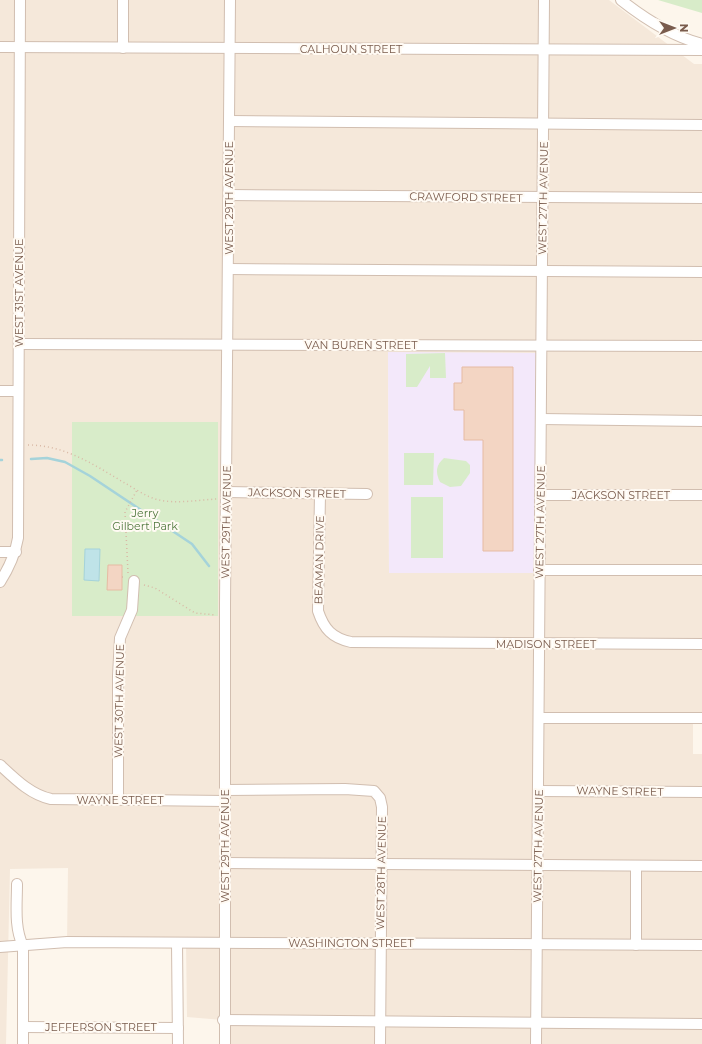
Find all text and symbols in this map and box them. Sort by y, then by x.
north arrow [654,8,694,48]
text: N [677,24,691,32]
street label: CALHOUN STREET [300,42,403,56]
street label: WEST 29TH AVENUE [222,141,236,255]
street label: WEST 27TH AVENUE [535,141,551,255]
street label: CRAWFORD STREET [409,189,523,205]
street label: WEST 31ST AVENUE [12,239,26,347]
street label: VAN BUREN STREET [304,338,418,352]
street label: WEST 29TH AVENUE [218,465,234,579]
street label: WEST 27TH AVENUE [532,465,548,579]
street label: JACKSON STREET [247,485,347,501]
street label: JACKSON STREET [571,488,671,502]
park label: Jerry Gilbert Park [112,506,178,533]
street label: BEAMAN DRIVE [311,515,327,605]
street label: MADISON STREET [496,637,597,651]
street label: WEST 30TH AVENUE [111,644,127,758]
street label: WAYNE STREET [576,783,664,799]
street label: WEST 29TH AVENUE [218,789,232,903]
street label: WEST 27TH AVENUE [530,789,546,903]
street label: WAYNE STREET [76,793,164,807]
street label: WEST 28TH AVENUE [373,816,389,930]
street label: WASHINGTON STREET [288,936,414,950]
street label: JEFFERSON STREET [44,1020,158,1034]

